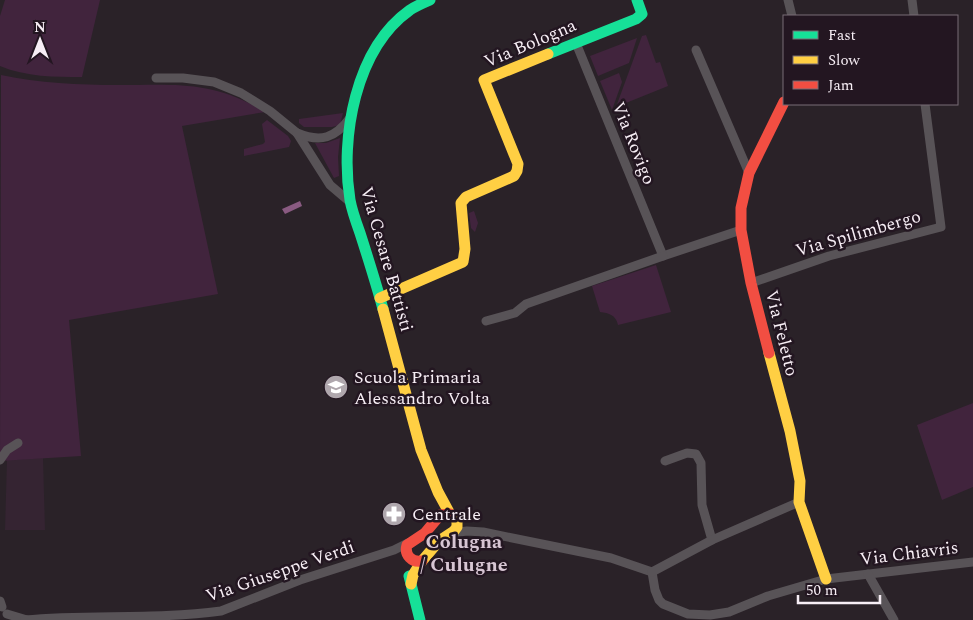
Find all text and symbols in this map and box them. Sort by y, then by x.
street label: Via Bologna [480,12,581,75]
north arrow [15,15,65,65]
legend [783,15,958,105]
text: N [34,17,46,38]
text: Fast [828,24,856,47]
text: Slow [828,49,860,72]
text: Jam [828,74,854,97]
street label: Via Rovigo [605,98,662,189]
street label: Via Cesare Battisti [353,184,420,335]
street label: Via Spilimbergo [792,203,924,264]
street label: Via Feletto [758,287,805,379]
place label: Scuola Primaria Alessandro Volta [354,364,490,412]
school or university icon: Scuola Primaria Alessandro Volta [323,374,349,400]
pharmacy icon: Centrale [381,501,407,527]
place label: Centrale [412,501,481,528]
district label: Colugna / Culugne [420,527,508,580]
street label: Via Giuseppe Verdi [202,533,358,610]
street label: Via Chiavris [858,534,960,573]
scale bar [798,572,880,604]
text: 50 m [806,579,838,602]

